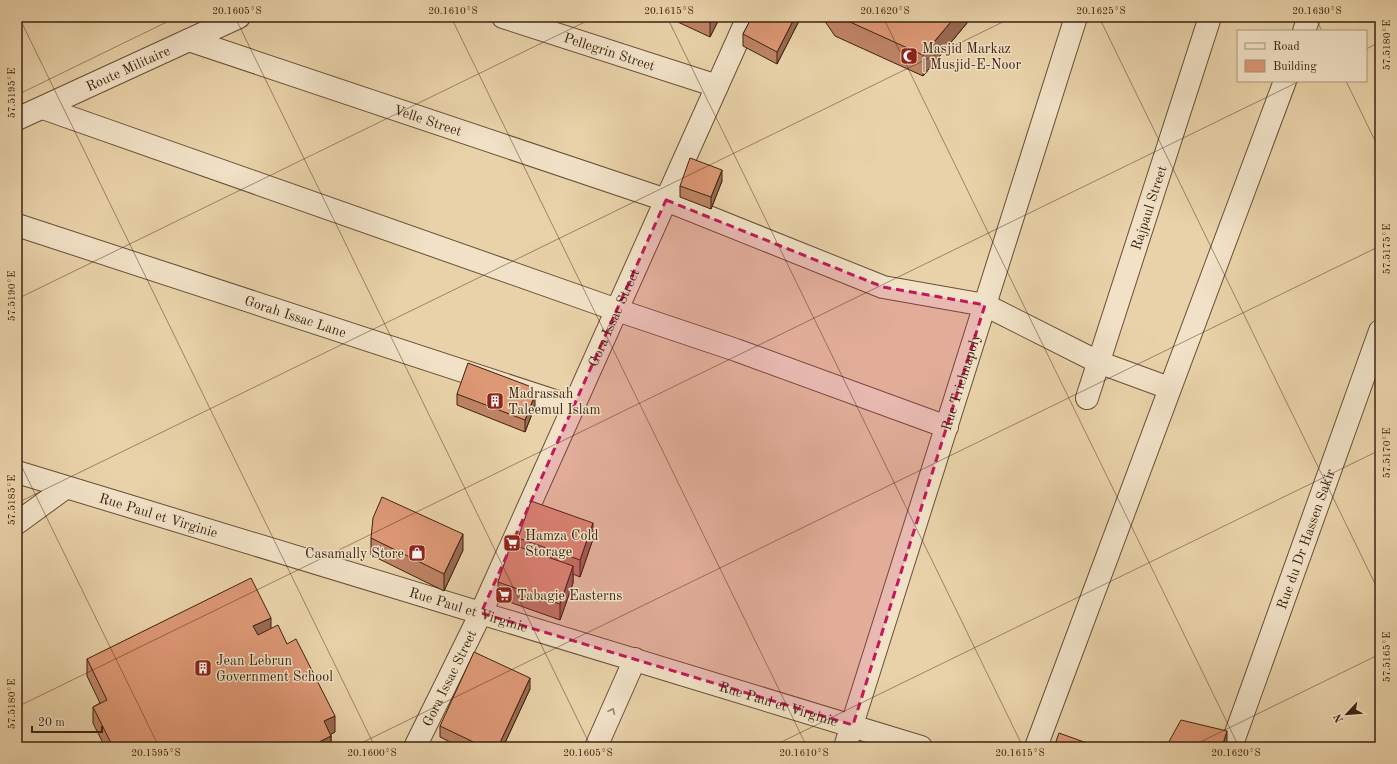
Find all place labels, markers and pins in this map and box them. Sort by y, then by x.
place label: Masjid Markaz | Musjid-E-Noor [922,42,1021,72]
mosque icon: Masjid Markaz | Musjid-E-Noor [899,46,919,66]
place label: Madrassah Taleemul Islam [508,387,601,417]
building icon: Madrassah Taleemul Islam [485,391,505,411]
place label: Hamza Cold Storage [525,529,598,559]
supermarket icon: Hamza Cold Storage [502,533,522,553]
shop icon: Casamally Store [407,543,427,563]
place label: Casamally Store [305,547,404,561]
supermarket icon: Tabagie Easterns [494,585,514,605]
place label: Tabagie Easterns [517,589,622,603]
place label: Jean Lebrun Government School [216,654,333,684]
building icon: Jean Lebrun Government School [193,658,213,678]

